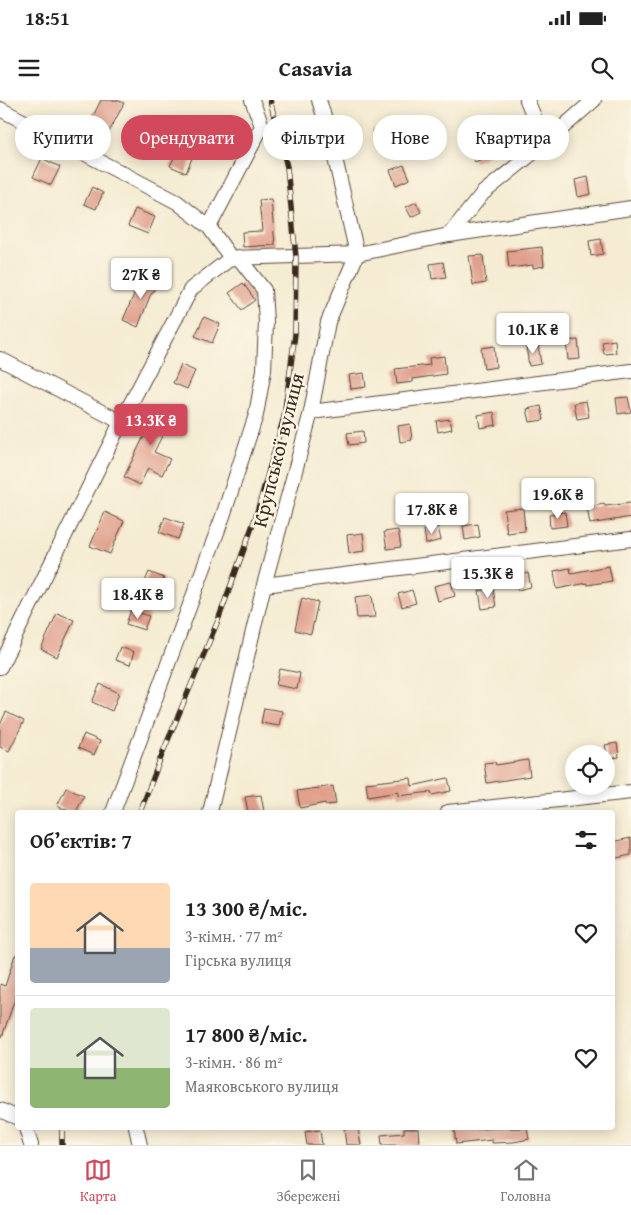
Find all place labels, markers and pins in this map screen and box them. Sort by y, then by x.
pin: 27K ₴ [106,258,176,300]
pin: 10.1K ₴ [487,312,579,355]
pin: 13.3K ₴ [105,404,197,446]
pin: 19.6K ₴ [512,478,604,520]
pin: 17.8K ₴ [386,492,478,535]
pin: 15.3K ₴ [442,556,534,599]
pin: 18.4K ₴ [92,578,184,620]

